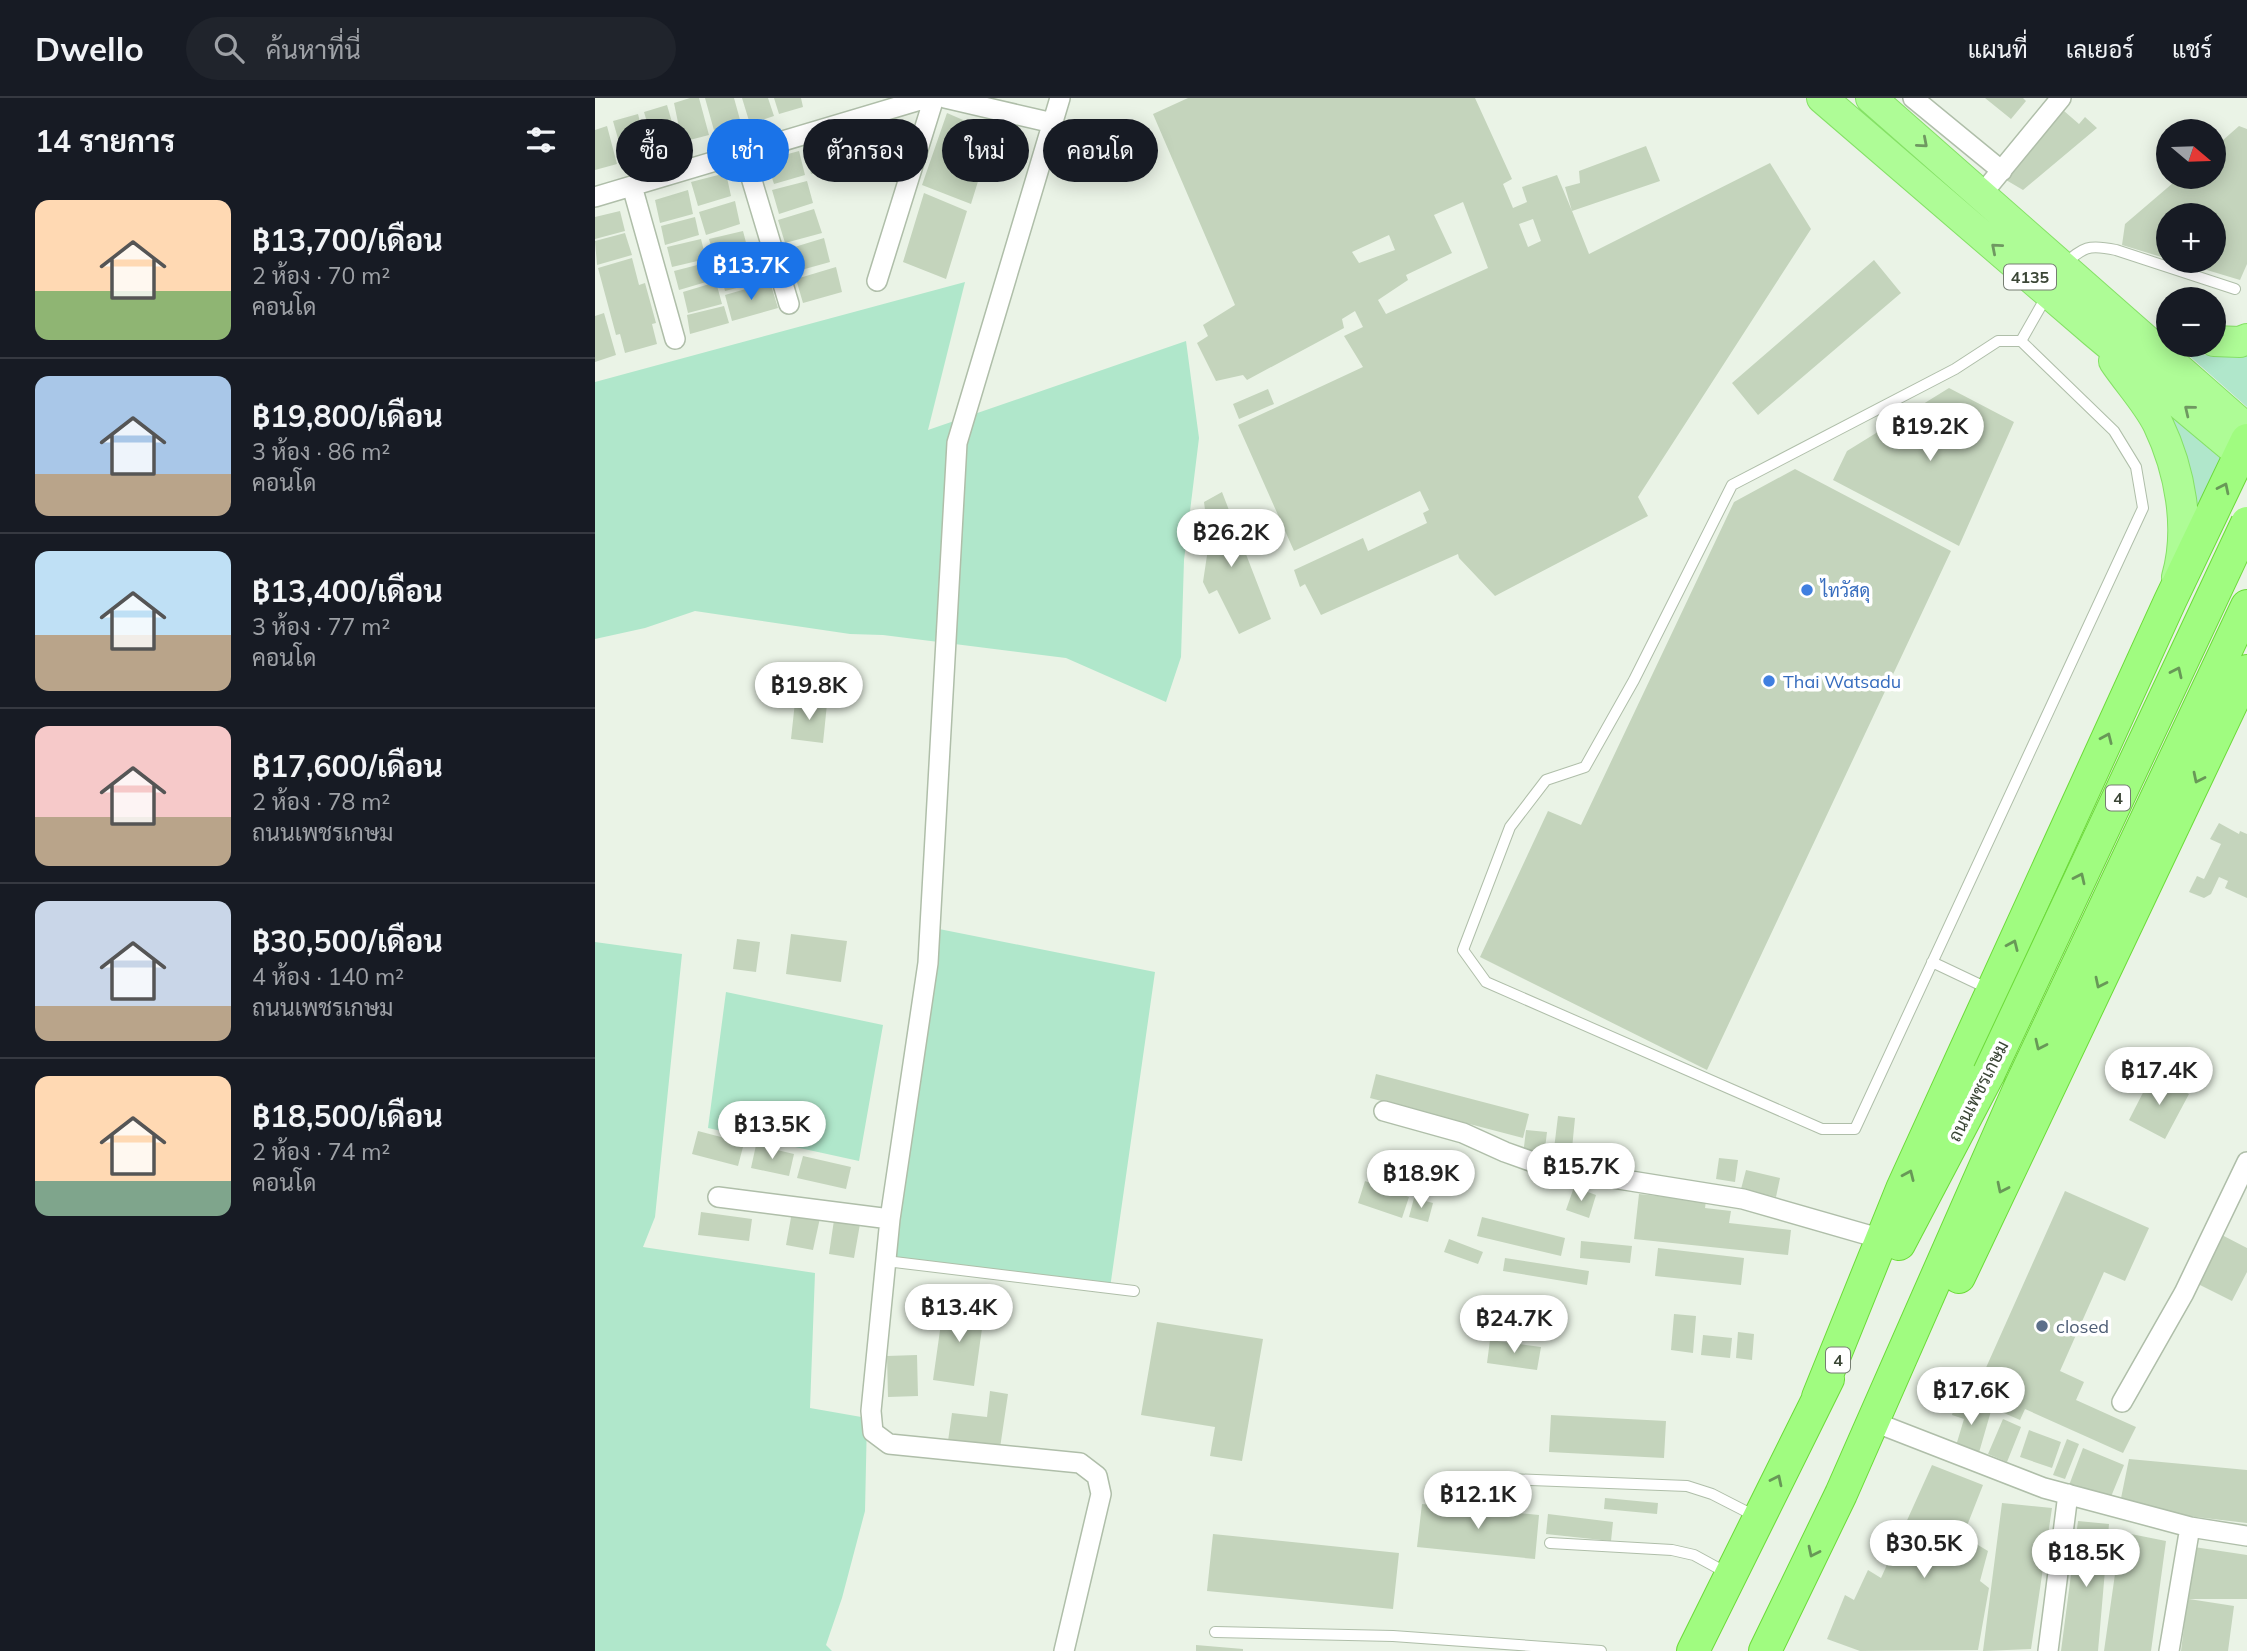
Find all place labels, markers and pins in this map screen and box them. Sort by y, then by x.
pin: ฿13.7K [694,242,808,302]
pin: ฿19.2K [1873,404,1987,463]
pin: ฿26.2K [1174,510,1288,569]
place label: ไทวัสดุ [1819,578,1870,603]
marker: ไทวัสดุ [1799,582,1815,598]
pin: ฿19.8K [752,662,866,722]
place label: Thai Watsadu [1783,670,1901,693]
marker: Thai Watsadu [1761,673,1777,689]
pin: ฿17.4K [2102,1048,2216,1107]
pin: ฿13.5K [715,1102,829,1161]
pin: ฿15.7K [1524,1144,1638,1203]
pin: ฿18.9K [1364,1150,1478,1210]
pin: ฿13.4K [902,1284,1016,1344]
pin: ฿24.7K [1457,1296,1571,1355]
place label: closed [2056,1315,2109,1338]
marker: closed [2034,1318,2050,1334]
pin: ฿17.6K [1914,1368,2028,1427]
pin: ฿12.1K [1421,1472,1535,1531]
pin: ฿30.5K [1867,1520,1981,1580]
pin: ฿18.5K [2029,1530,2143,1589]

